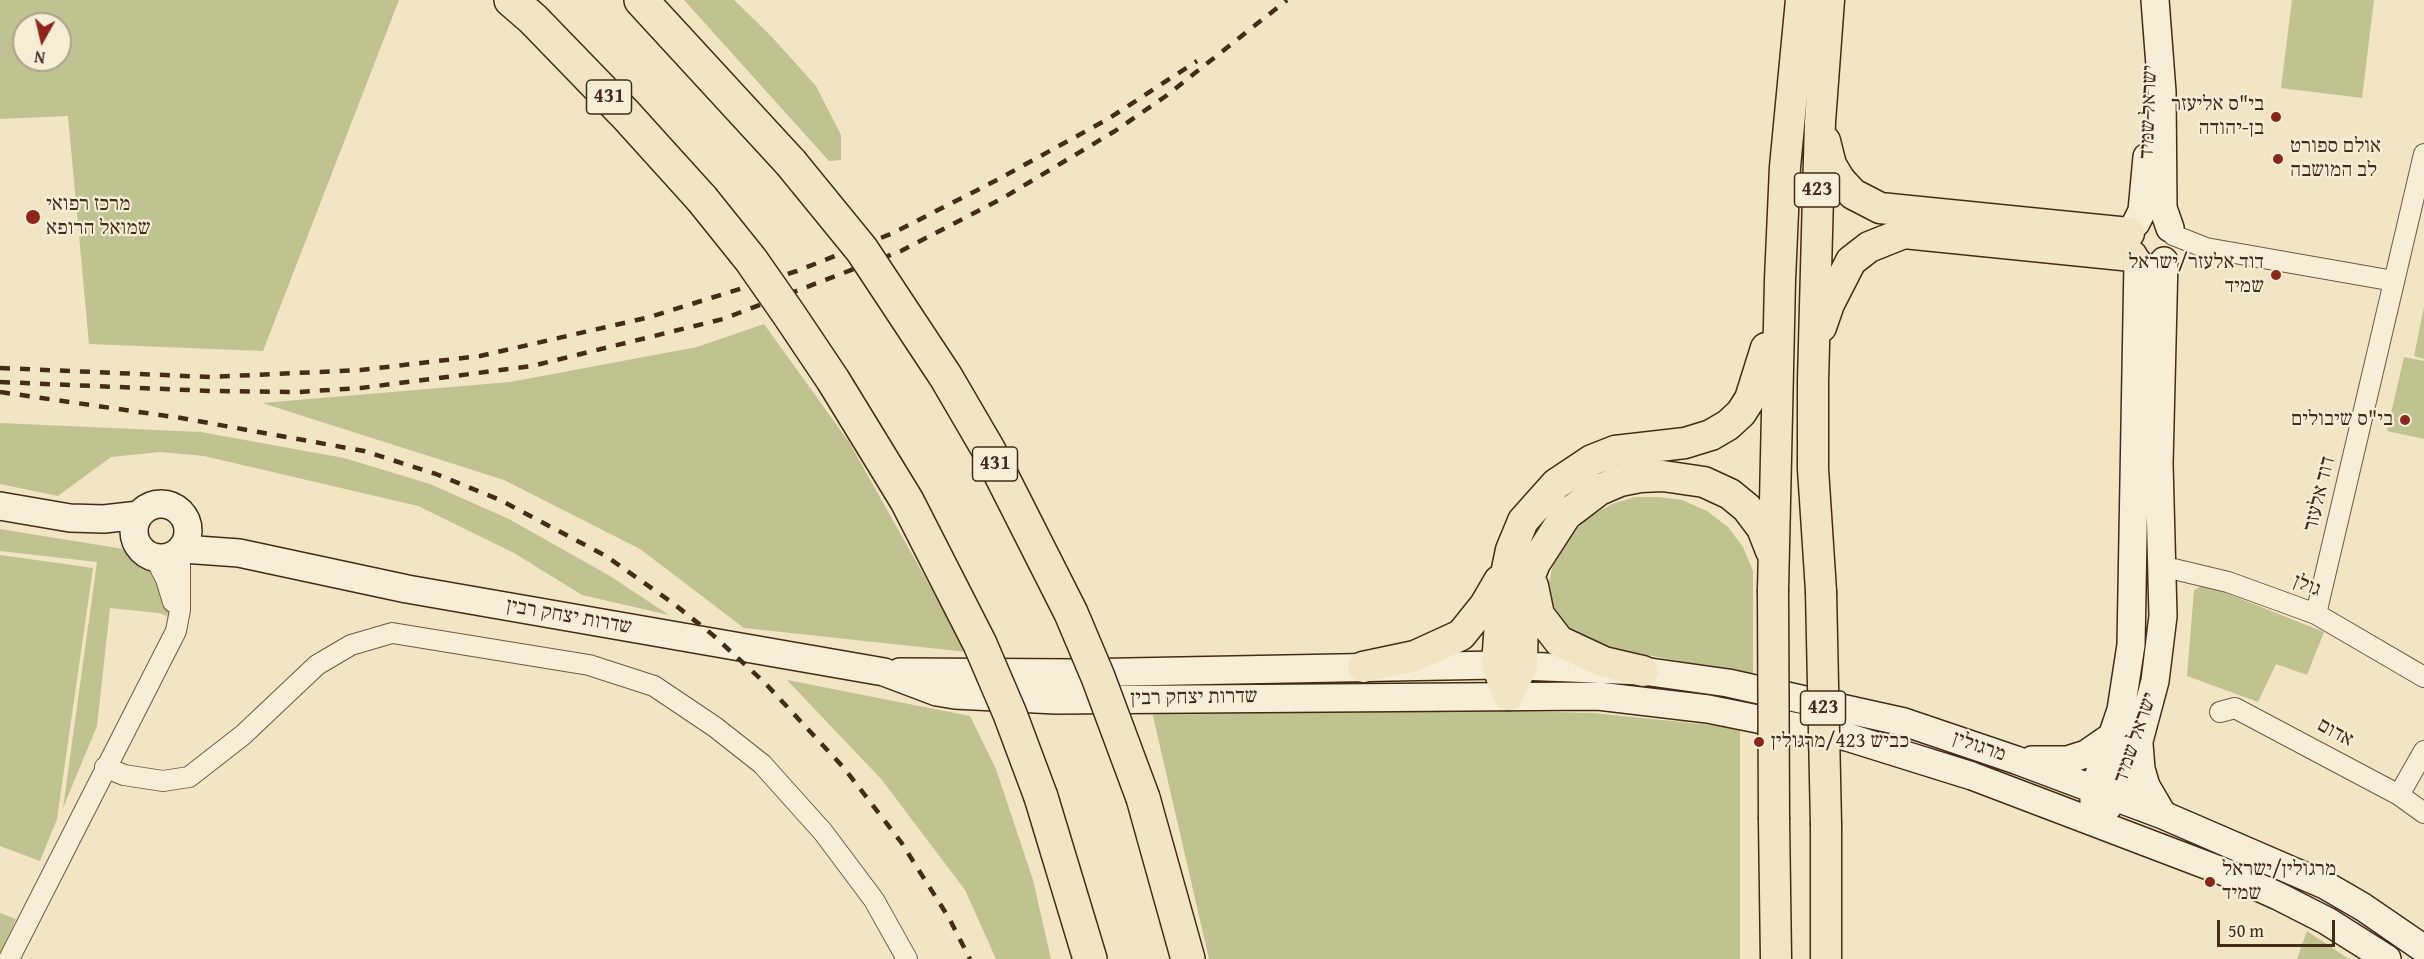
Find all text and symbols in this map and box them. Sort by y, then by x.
north arrow [12,12,72,72]
text: N [33,45,47,70]
street label: ישראל שמיד [2135,65,2163,159]
road number: 431 [586,80,632,114]
place label: בי"ס אליעזר בן-יהודה [2171,92,2264,142]
marker: בי"ס אליעזר בן-יהודה [2269,110,2283,124]
place label: אולם ספורט לב המושבה [2290,134,2381,184]
marker: אולם ספורט לב המושבה [2271,152,2285,166]
road number: 423 [1794,173,1840,207]
place label: מרכז רפואי שמואל הרופא [46,192,151,242]
marker: מרכז רפואי שמואל הרופא [24,208,42,226]
place label: דוד אלעזר/ישראל שמיד [2128,250,2264,300]
marker: דוד אלעזר/ישראל שמיד [2269,268,2283,282]
place label: בי"ס שיבולים [2291,407,2393,433]
marker: בי"ס שיבולים [2398,413,2412,427]
road number: 431 [972,447,1018,481]
street label: דוד אלעזר [2299,454,2341,534]
street label: גולן [2289,569,2325,603]
street label: שדרות יצחק רבין [504,594,634,640]
street label: שדרות יצחק רבין [1130,684,1258,712]
street label: ישראל שמיד [2109,689,2163,787]
road number: 423 [1800,691,1846,725]
street label: אדום [2312,713,2358,753]
street label: מרגולין [1949,726,2009,768]
place label: כביש 423/מרגולין [1771,729,1909,755]
marker: כביש 423/מרגולין [1752,735,1766,749]
place label: מרגולין/ישראל שמיד [2222,857,2336,907]
marker: מרגולין/ישראל שמיד [2203,875,2217,889]
scale bar [2220,908,2338,946]
text: 50 m [2228,917,2264,944]

